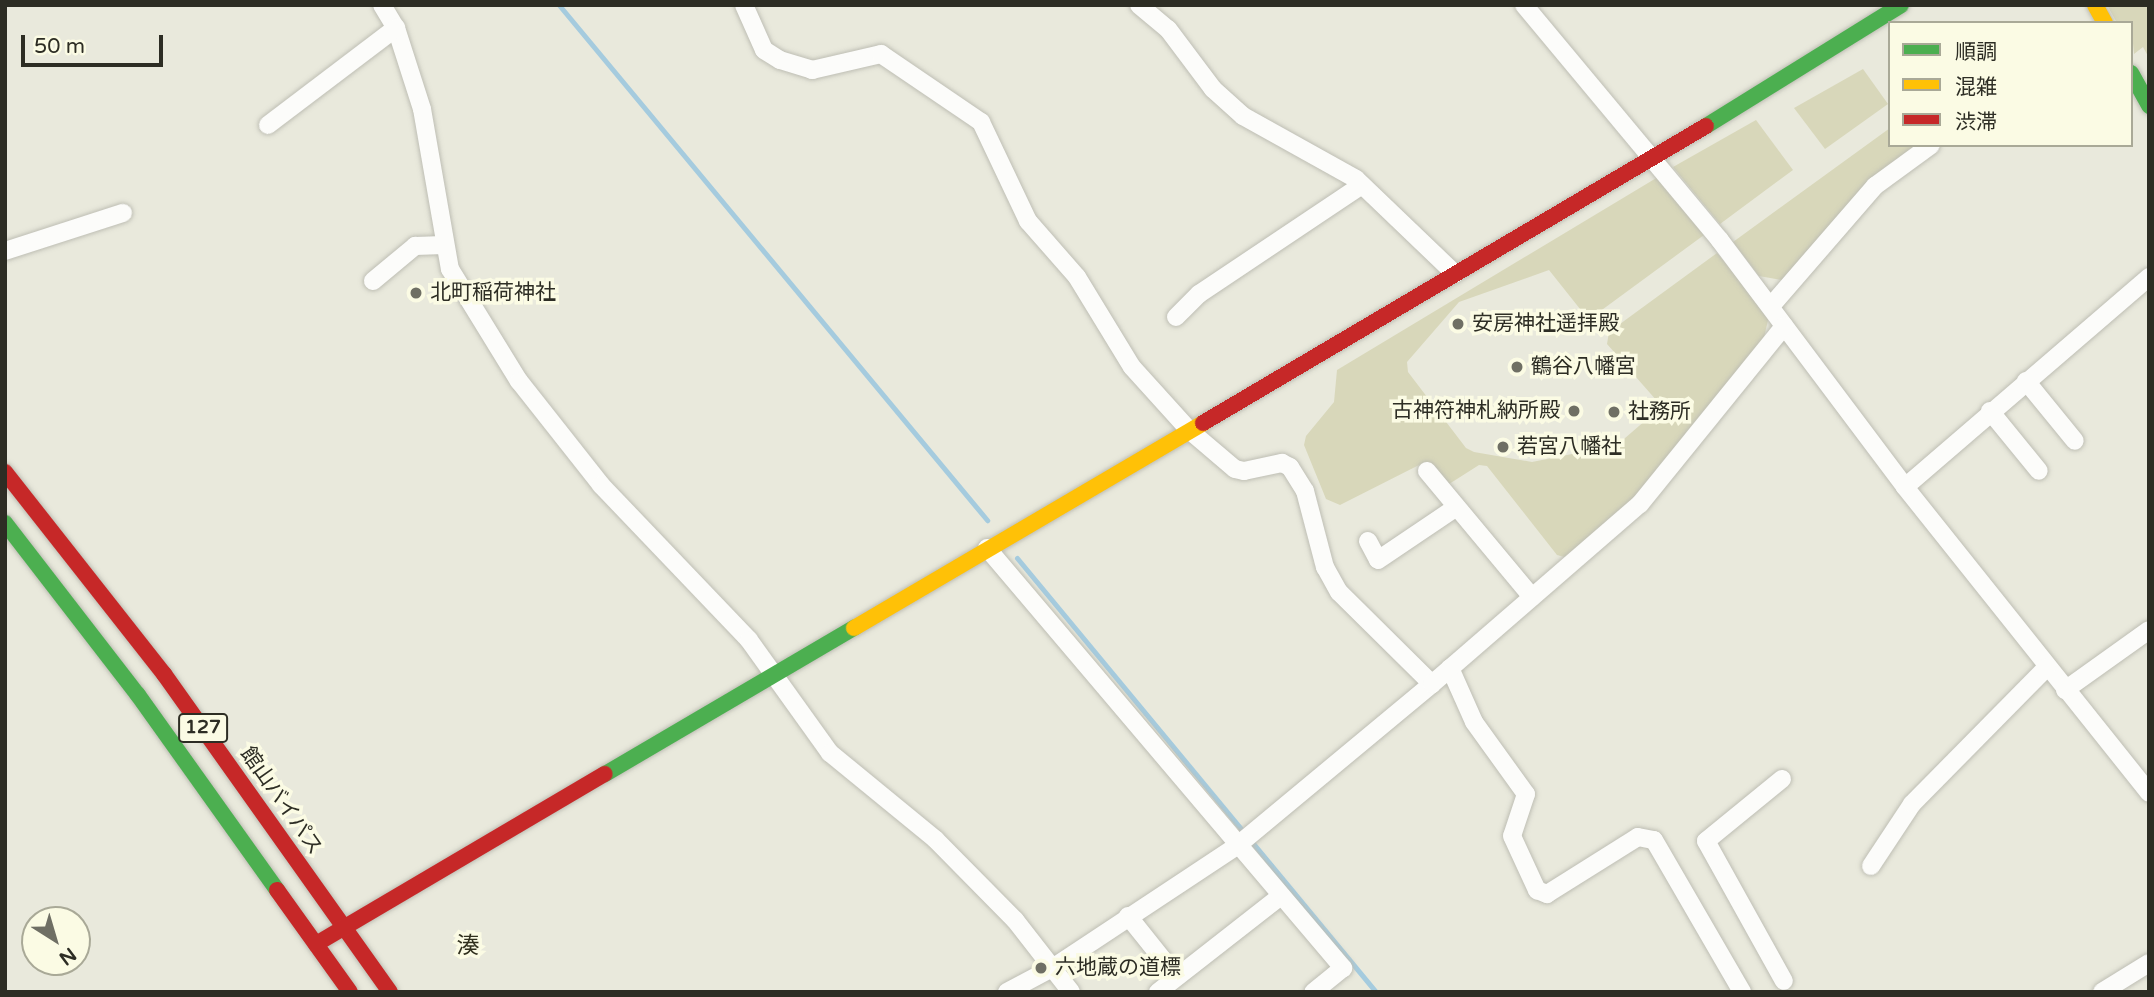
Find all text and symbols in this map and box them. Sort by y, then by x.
scale bar [24,21,166,65]
legend [1888,21,2133,147]
text: 50 m [34,34,85,59]
text: 順調 [1955,40,1997,65]
text: 混雑 [1955,75,1997,100]
text: 渋滞 [1955,110,1997,135]
place label: 北町稲荷神社 [430,280,556,306]
marker: 北町稲荷神社 [408,285,424,301]
place label: 安房神社遥拝殿 [1472,311,1619,337]
marker: 安房神社遥拝殿 [1450,316,1466,332]
place label: 鶴谷八幡宮 [1531,354,1636,380]
marker: 鶴谷八幡宮 [1509,359,1525,375]
place label: 古神符神札納所殿 [1392,398,1560,424]
place label: 社務所 [1628,399,1691,425]
marker: 古神符神札納所殿 [1566,403,1582,419]
marker: 社務所 [1606,404,1622,420]
place label: 若宮八幡社 [1517,434,1622,460]
marker: 若宮八幡社 [1495,439,1511,455]
road number: 127 [177,712,229,744]
street label: 館山バイパス [235,742,327,860]
north arrow [21,906,91,976]
district label: 湊 [457,932,479,960]
text: N [55,943,80,970]
place label: 六地蔵の道標 [1055,955,1181,981]
marker: 六地蔵の道標 [1033,960,1049,976]

